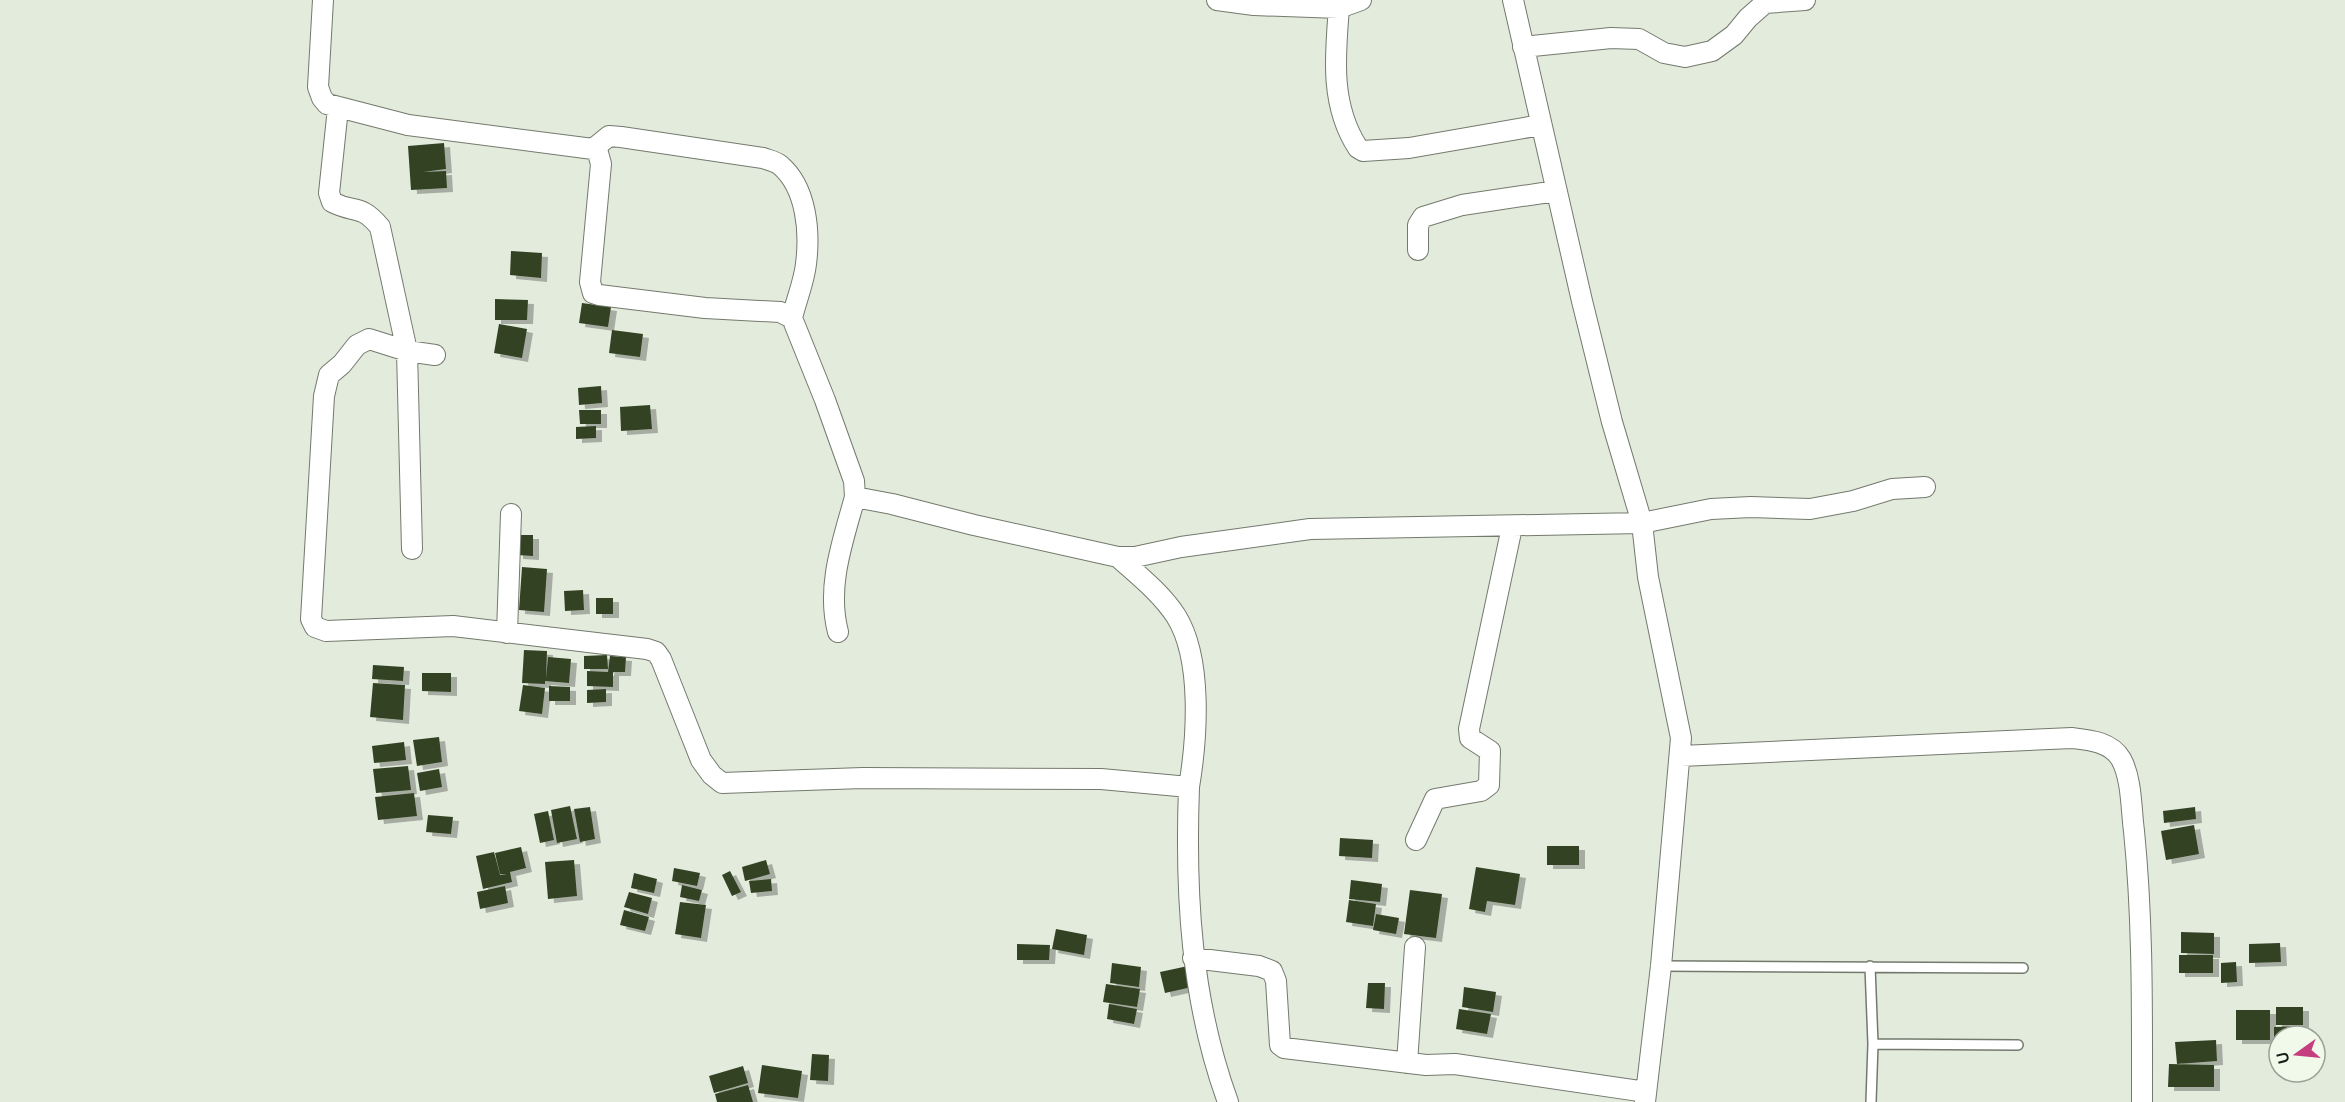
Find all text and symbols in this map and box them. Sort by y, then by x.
north arrow [2267,1024,2327,1084]
text: U [2272,1050,2294,1066]

